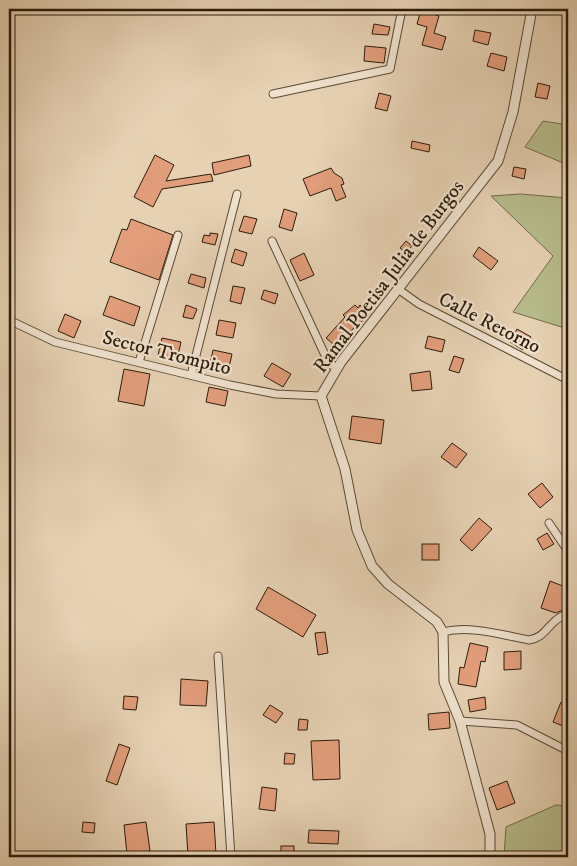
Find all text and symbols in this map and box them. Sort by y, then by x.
street label: Ramal Poetisa Julia de Burgos [308,175,470,378]
street label: Calle Retorno [434,287,545,360]
street label: Sector Trompito [100,325,234,382]

